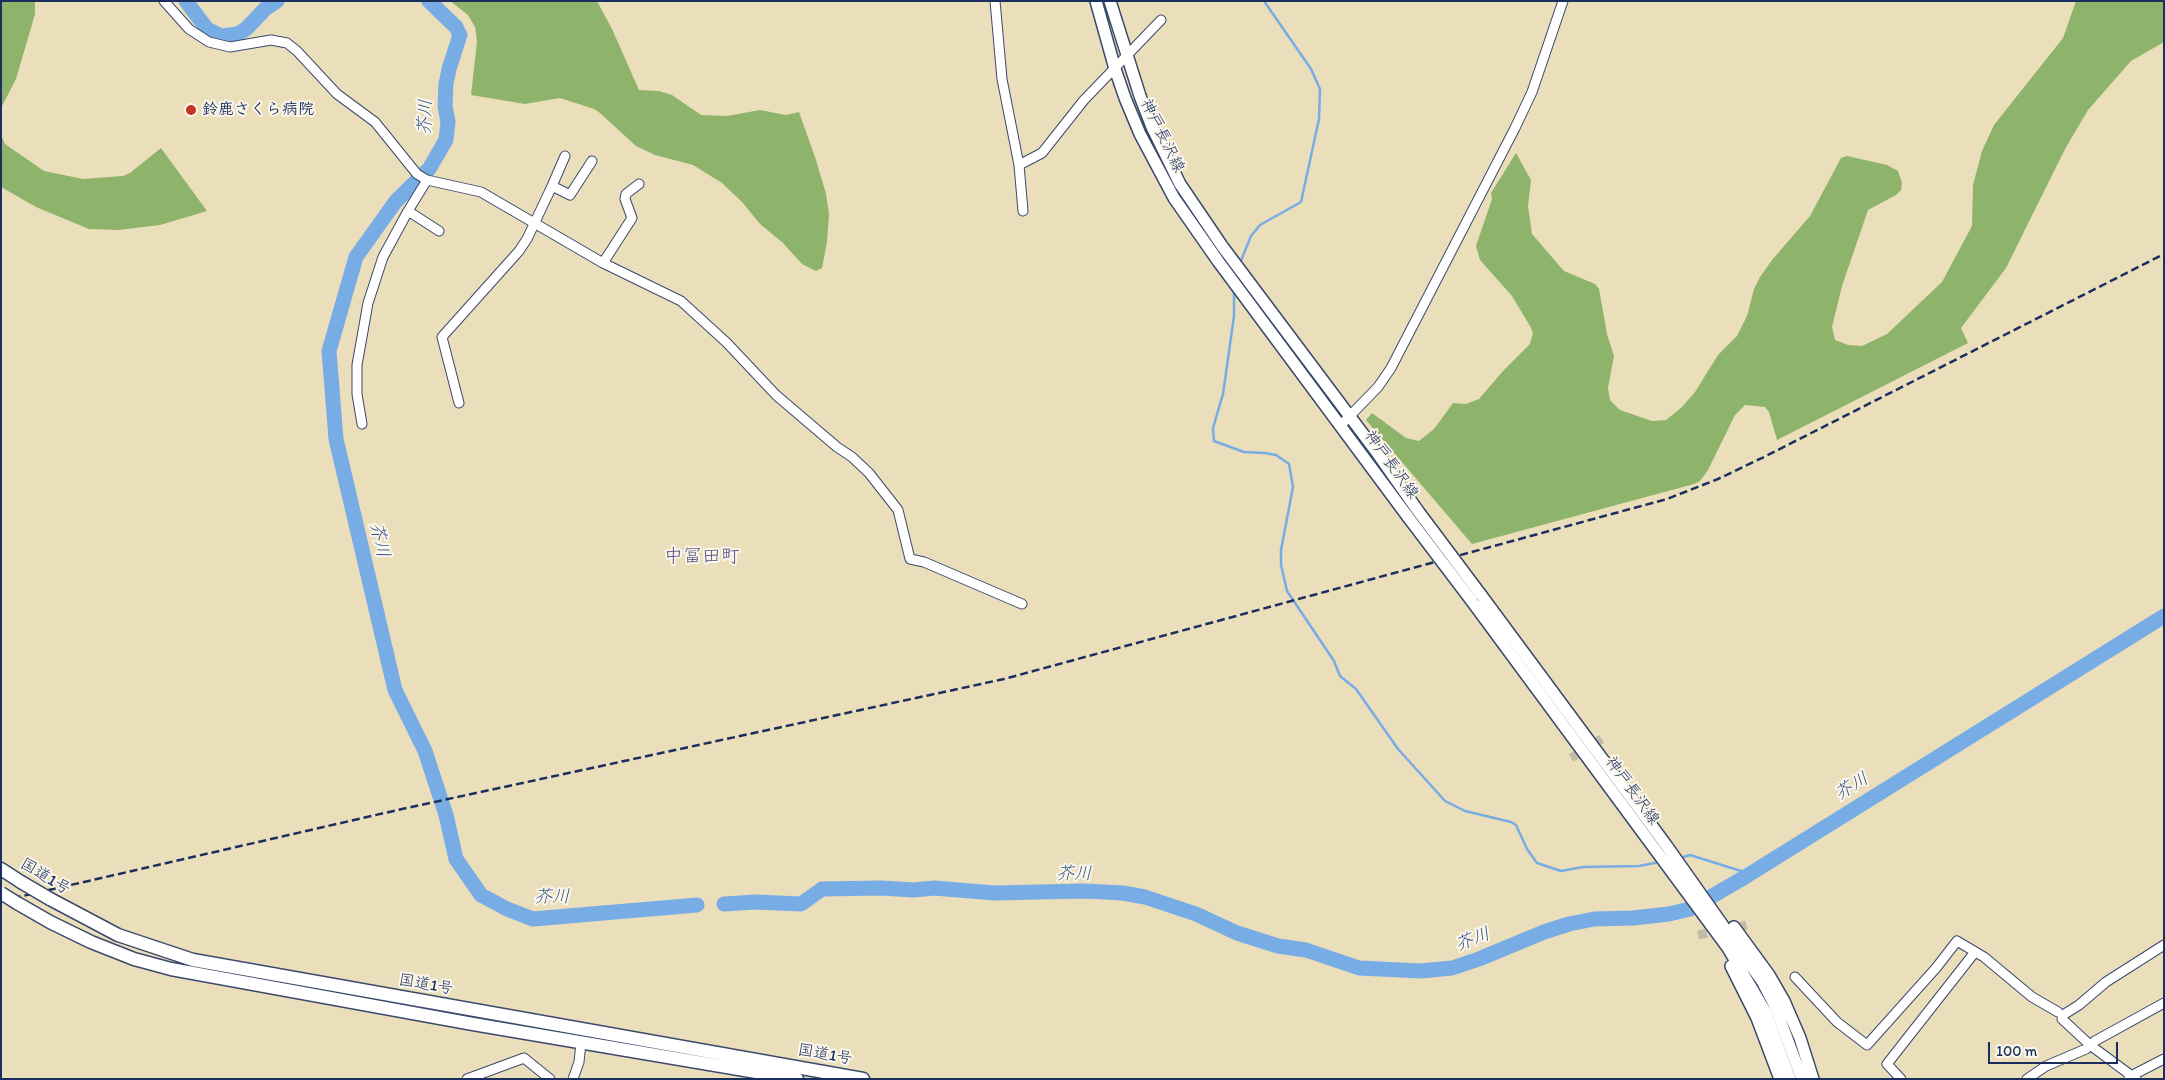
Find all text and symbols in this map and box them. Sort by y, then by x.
street label: 神戸長沢線 [1136,96,1188,176]
water label: 芥川 [415,99,437,135]
place label: 鈴鹿さくら病院 [202,100,314,120]
marker: 鈴鹿さくら病院 [184,103,198,117]
street label: 神戸長沢線 [1360,427,1422,503]
water label: 芥川 [364,520,394,560]
district label: 中冨田町 [664,546,740,568]
street label: 神戸長沢線 [1601,753,1663,829]
water label: 芥川 [1831,768,1873,806]
street label: 国道1号 [16,854,74,900]
water label: 芥川 [1056,863,1092,885]
water label: 芥川 [534,886,570,908]
water label: 芥川 [1452,923,1494,957]
street label: 国道1号 [397,971,455,999]
scale bar [1990,1032,2120,1064]
street label: 国道1号 [796,1041,854,1069]
text: 100 m [1996,1042,2037,1060]

